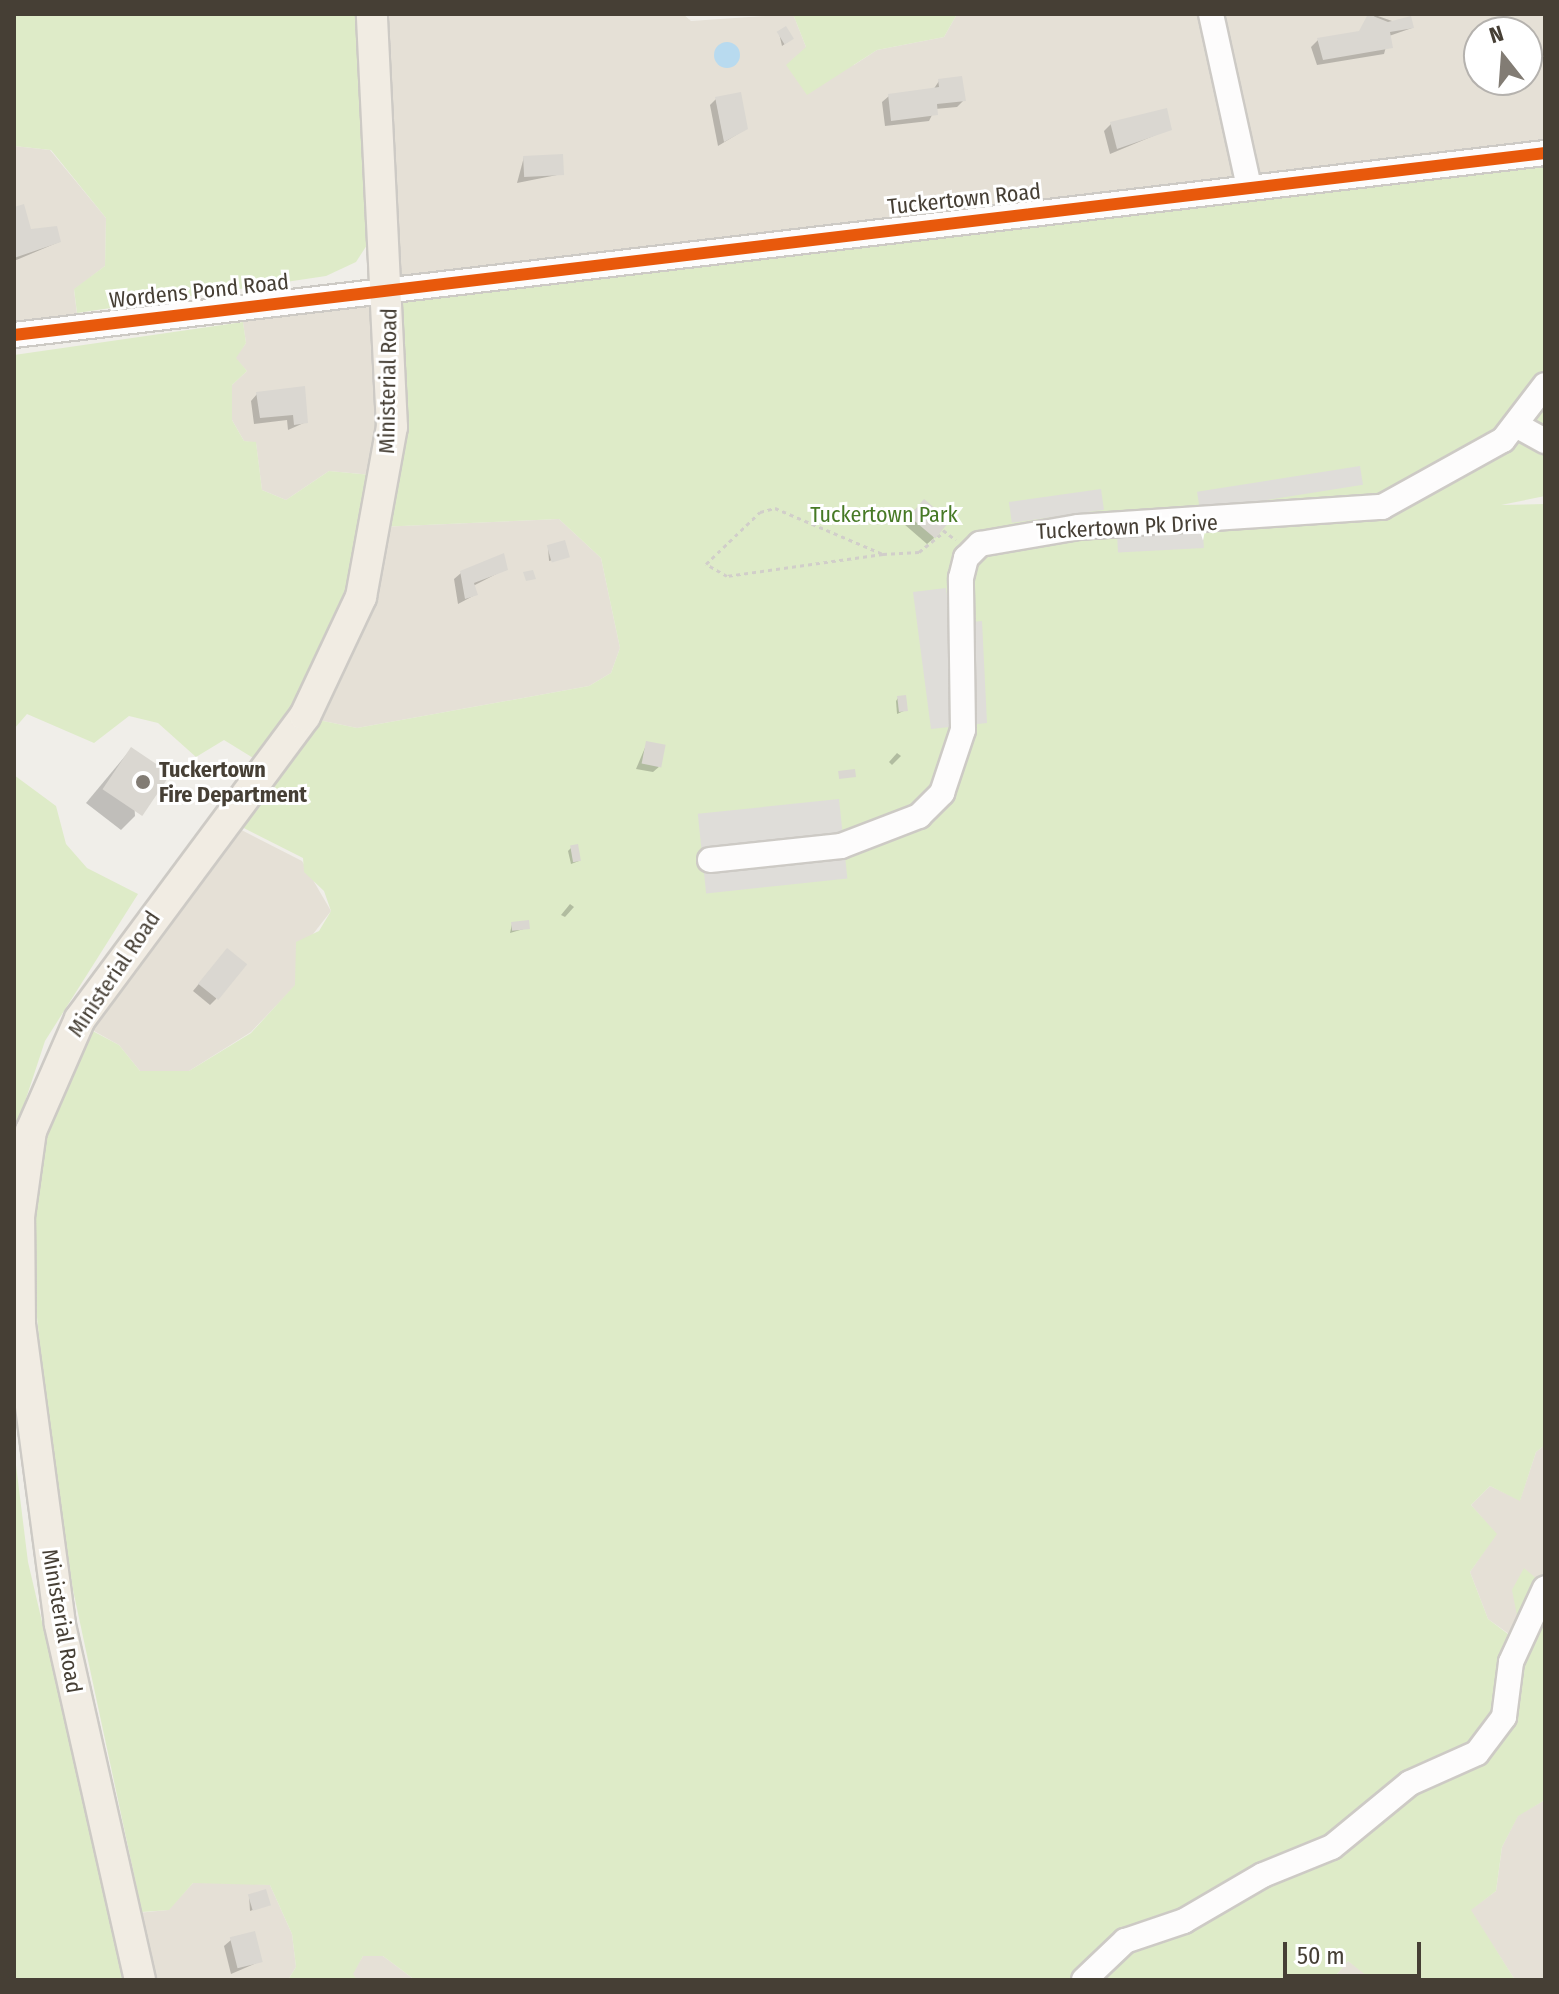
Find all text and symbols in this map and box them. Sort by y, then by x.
north arrow [1463,16,1543,96]
text: N [1486,20,1507,49]
street label: Tuckertown Road [886,178,1042,220]
street label: Wordens Pond Road [108,268,290,314]
street label: Ministerial Road [374,308,402,454]
park label: Tuckertown Park [810,502,958,528]
street label: Tuckertown Pk Drive [1036,509,1218,545]
place label: Tuckertown Fire Department [159,756,307,808]
marker: Tuckertown Fire Department [134,773,152,791]
street label: Ministerial Road [62,906,166,1042]
street label: Ministerial Road [36,1547,88,1695]
scale bar [1287,1926,1425,1976]
text: 50 m [1297,1942,1345,1970]

